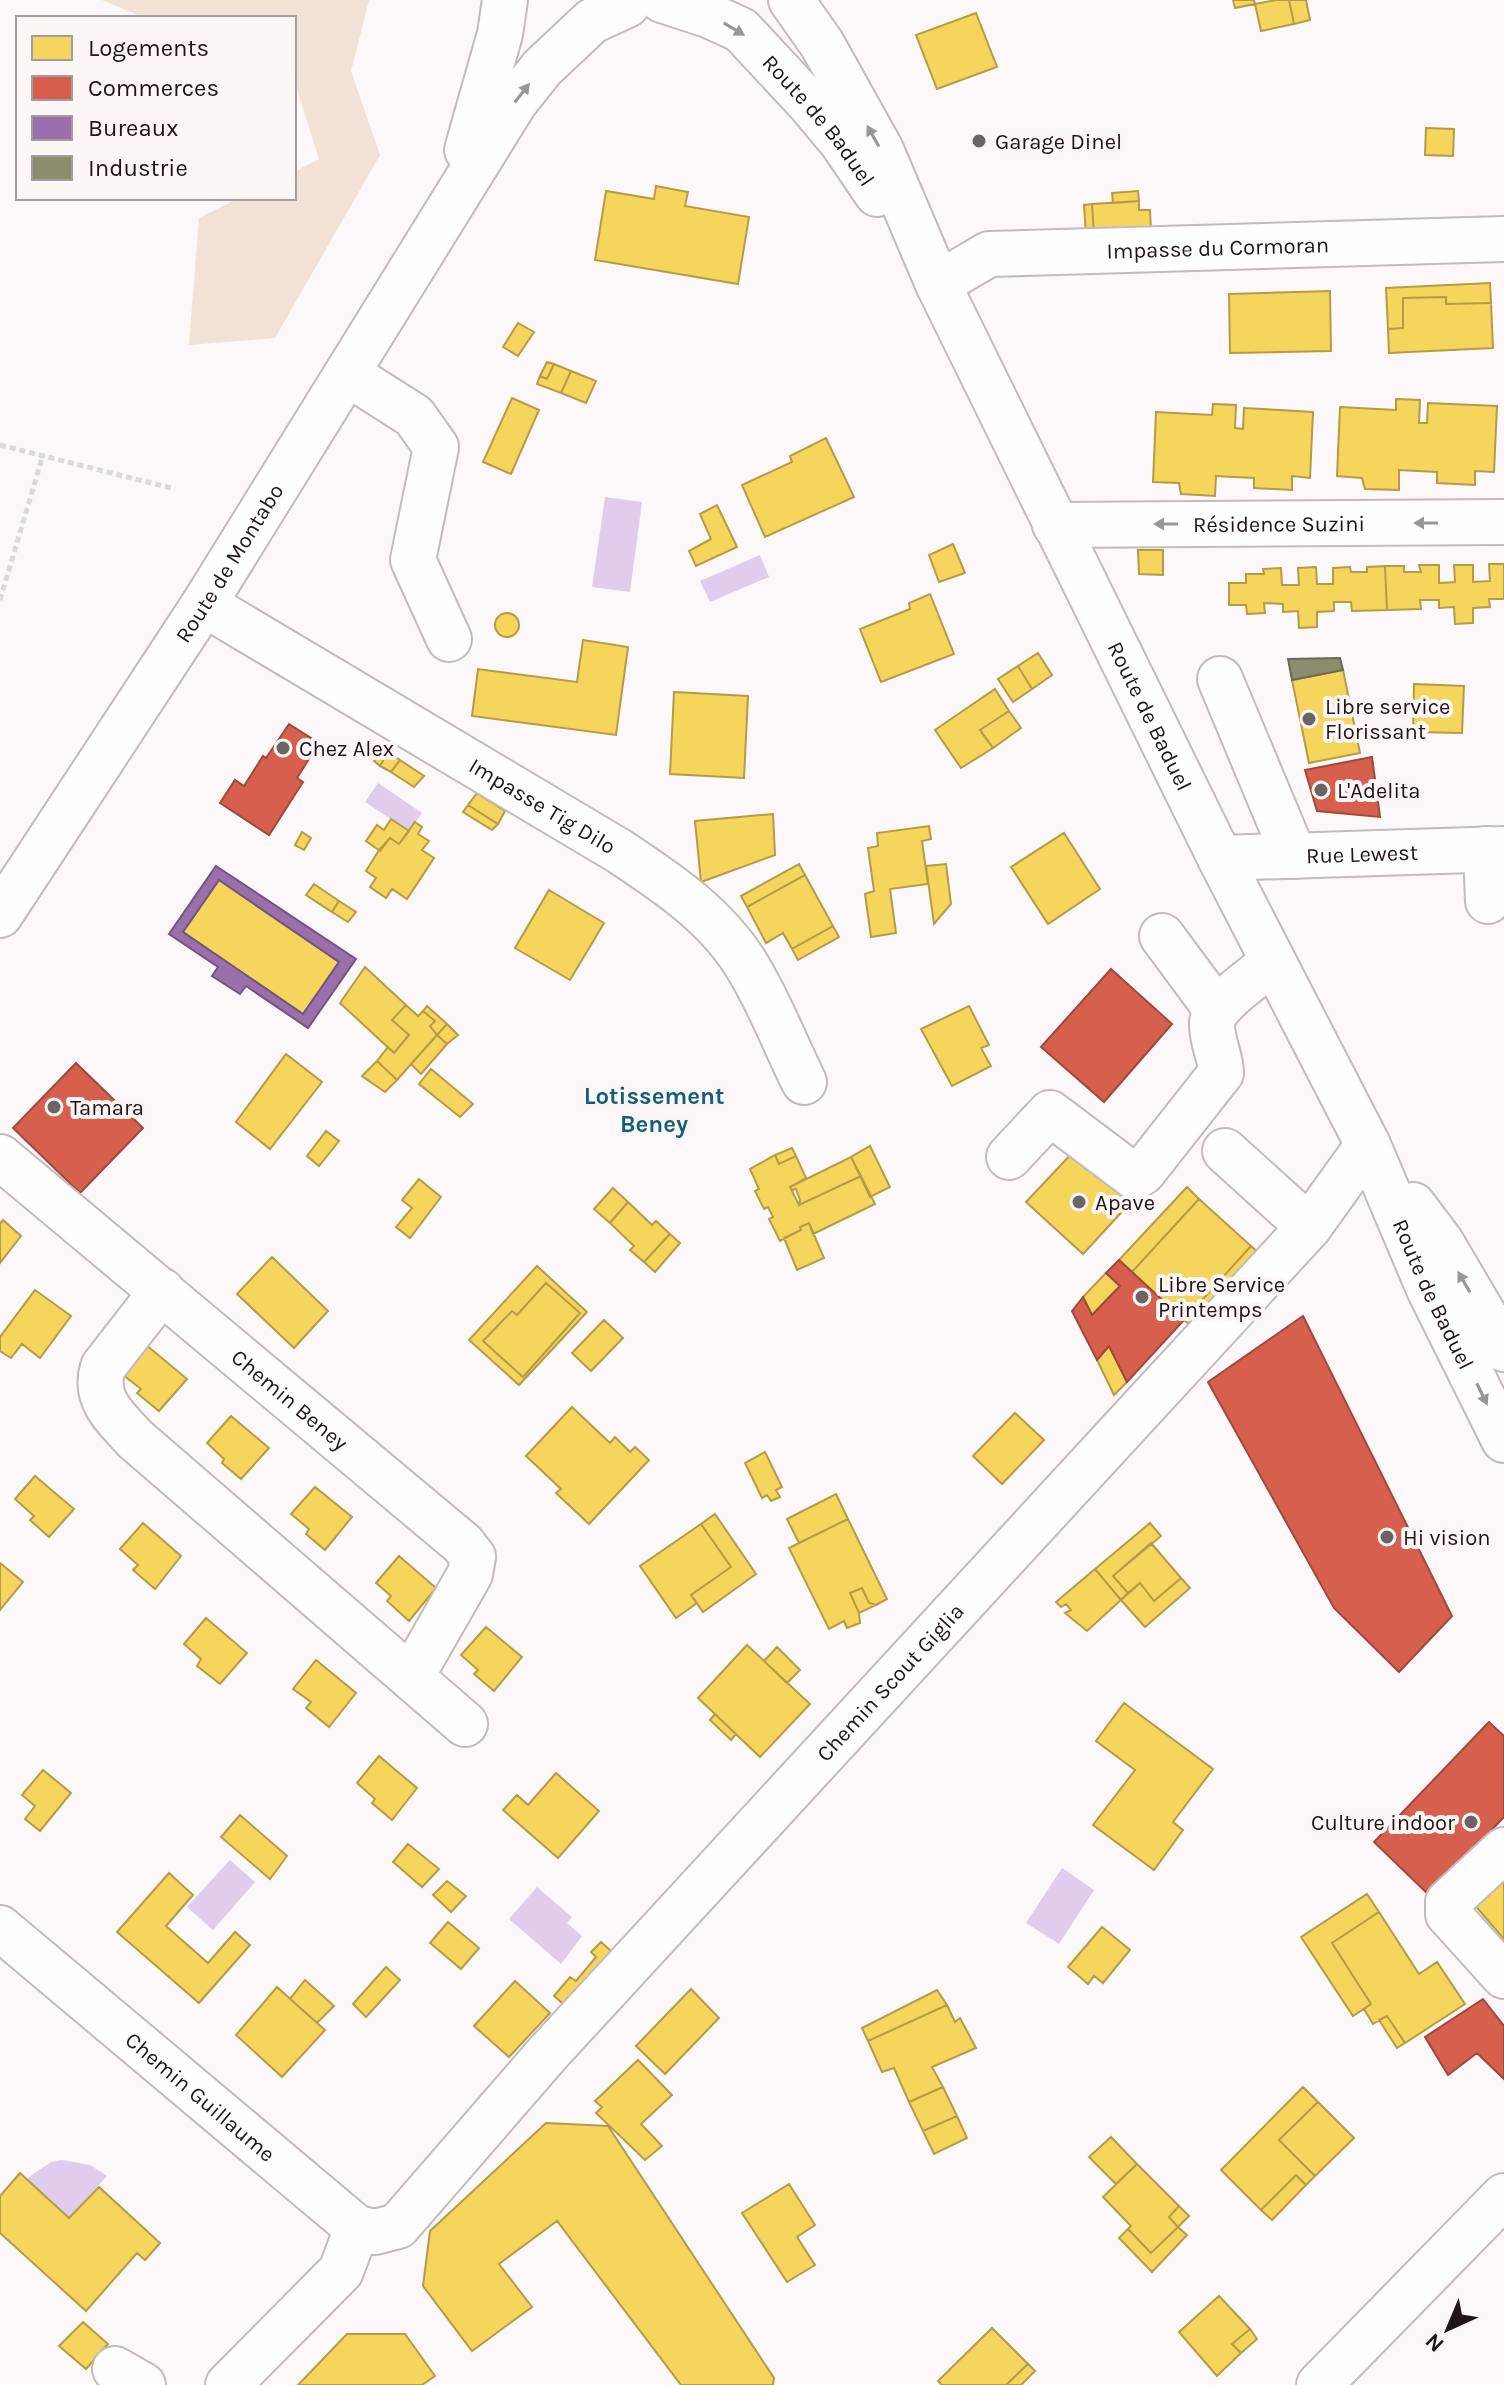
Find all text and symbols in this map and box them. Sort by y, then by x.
legend [16,16,296,200]
one-way arrow [723,22,745,36]
text: Logements [88,34,209,62]
street label: Route de Baduel [757,50,880,191]
text: Commerces [88,74,219,102]
one-way arrow [514,83,530,103]
text: Bureaux [88,114,178,142]
one-way arrow [866,125,880,147]
place label: Garage Dinel [995,129,1122,155]
marker: Garage Dinel [970,132,988,150]
text: Industrie [88,154,188,182]
street label: Impasse du Cormoran [1106,232,1329,265]
street label: Route de Montabo [170,479,289,648]
street label: Résidence Suzini [1193,511,1365,538]
one-way arrow [1413,517,1438,529]
one-way arrow [1153,518,1178,530]
street label: Route de Baduel [1102,638,1197,795]
place label: Libre service Florissant [1325,694,1450,745]
marker: Libre service Florissant [1300,710,1318,728]
place label: Chez Alex [299,736,394,762]
marker: Chez Alex [274,739,292,757]
street label: Impasse Tig Dilo [464,753,620,860]
place label: L'Adelita [1337,778,1420,804]
marker: L'Adelita [1312,781,1330,799]
street label: Rue Lewest [1306,840,1418,869]
district label: Lotissement Beney [584,1082,724,1138]
place label: Tamara [70,1095,144,1121]
marker: Tamara [45,1098,63,1116]
place label: Apave [1095,1190,1155,1216]
marker: Apave [1070,1193,1088,1211]
street label: Route de Baduel [1387,1215,1479,1374]
one-way arrow [1458,1271,1472,1293]
place label: Libre Service Printemps [1158,1272,1285,1323]
marker: Libre Service Printemps [1133,1288,1151,1306]
street label: Chemin Beney [226,1344,353,1456]
one-way arrow [1475,1383,1488,1406]
place label: Hi vision [1403,1525,1491,1551]
marker: Hi vision [1378,1528,1396,1546]
street label: Chemin Scout Giglia [811,1598,970,1767]
place label: Culture indoor [1311,1810,1455,1836]
marker: Culture indoor [1462,1813,1480,1831]
street label: Chemin Guillaume [120,2027,280,2168]
north arrow [1408,2289,1488,2369]
text: N [1420,2328,1450,2358]

